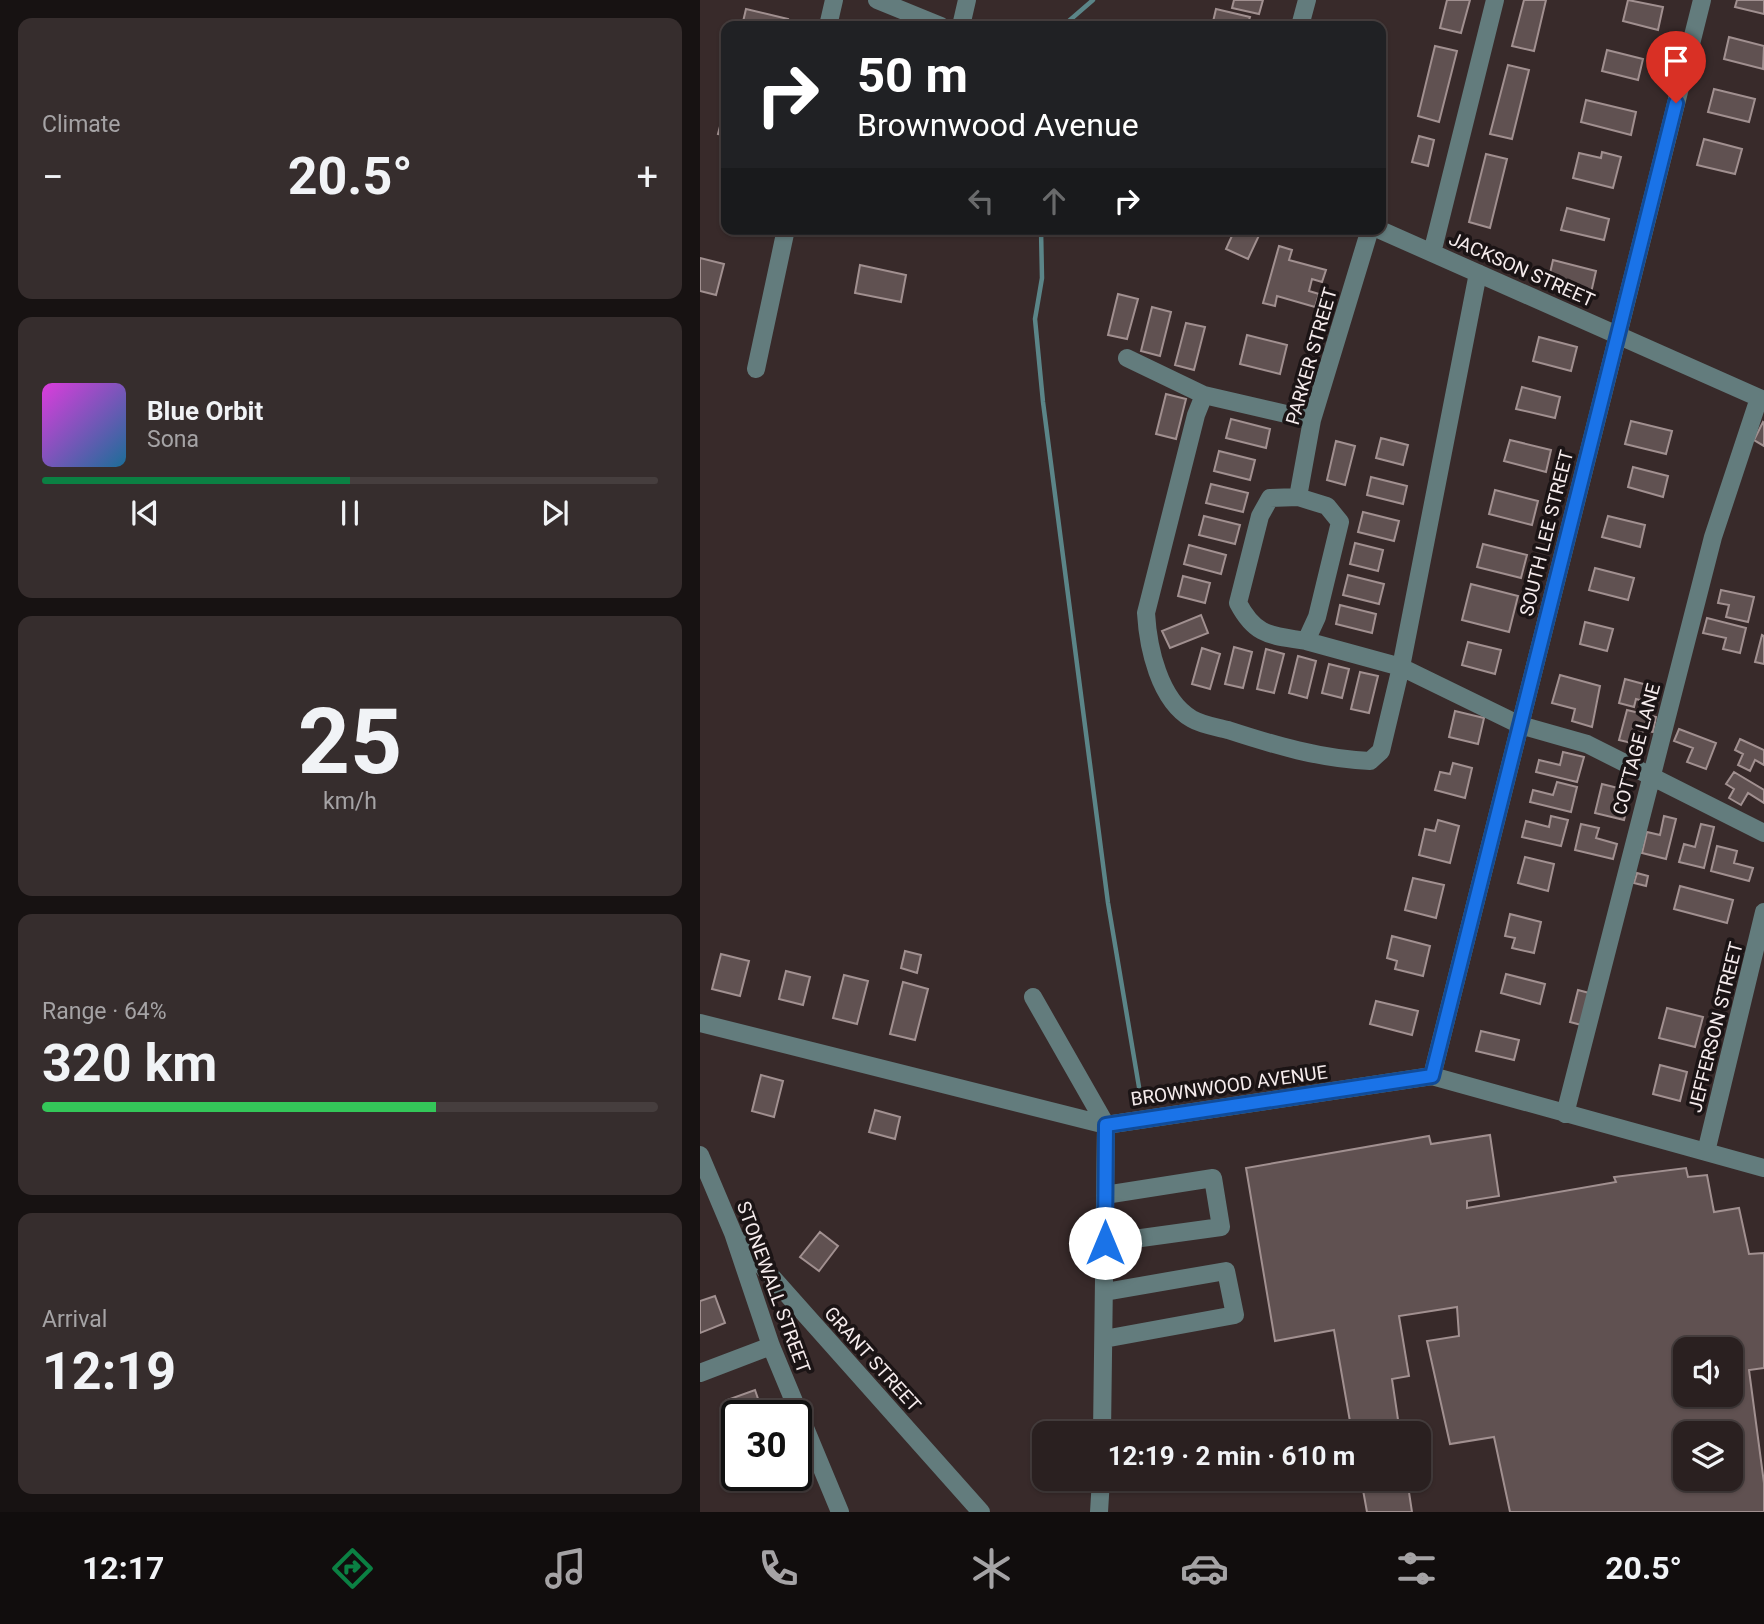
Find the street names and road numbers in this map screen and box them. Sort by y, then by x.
street label: JACKSON STREET [1445,227,1598,312]
street label: PARKER STREET [1281,285,1342,427]
street label: SOUTH LEE STREET [1515,448,1578,619]
street label: COTTAGE LANE [1608,681,1665,817]
street label: JEFFERSON STREET [1683,940,1748,1115]
street label: BROWNWOOD AVENUE [1129,1060,1329,1111]
street label: STONEWALL STREET [732,1198,815,1376]
street label: GRANT STREET [819,1302,926,1417]

